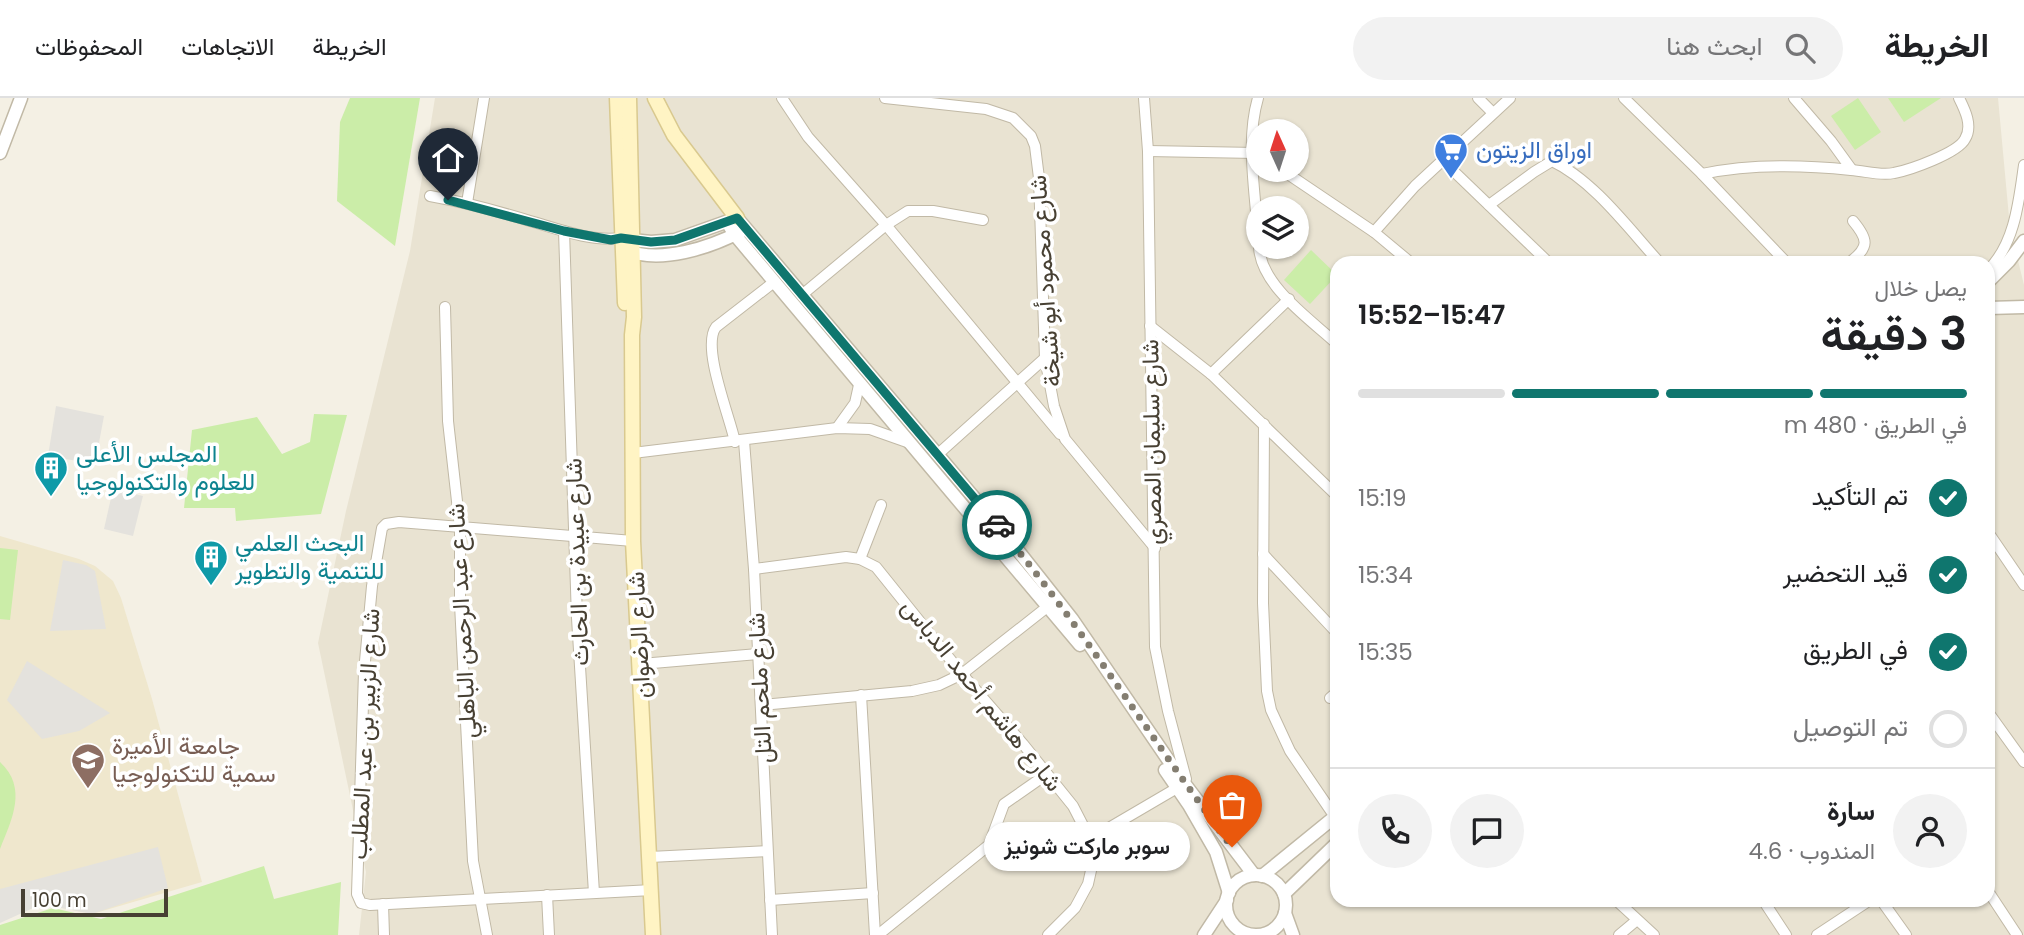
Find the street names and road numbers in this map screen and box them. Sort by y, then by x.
street label: شارع محمود أبو شيخة [1021,174,1068,388]
street label: شارع سليمان المصري [1133,339,1173,545]
street label: شارع عبيدة بن الحارث [556,458,597,666]
street label: شارع عبد الرحمن الباهلي [439,503,487,739]
street label: شارع الرضوان [619,571,658,699]
street label: شارع هاشم أحمد الدباس [894,591,1071,798]
street label: شارع الزبير بن عبد المطلب [341,608,388,860]
street label: شارع ملحم التل [739,612,780,764]

